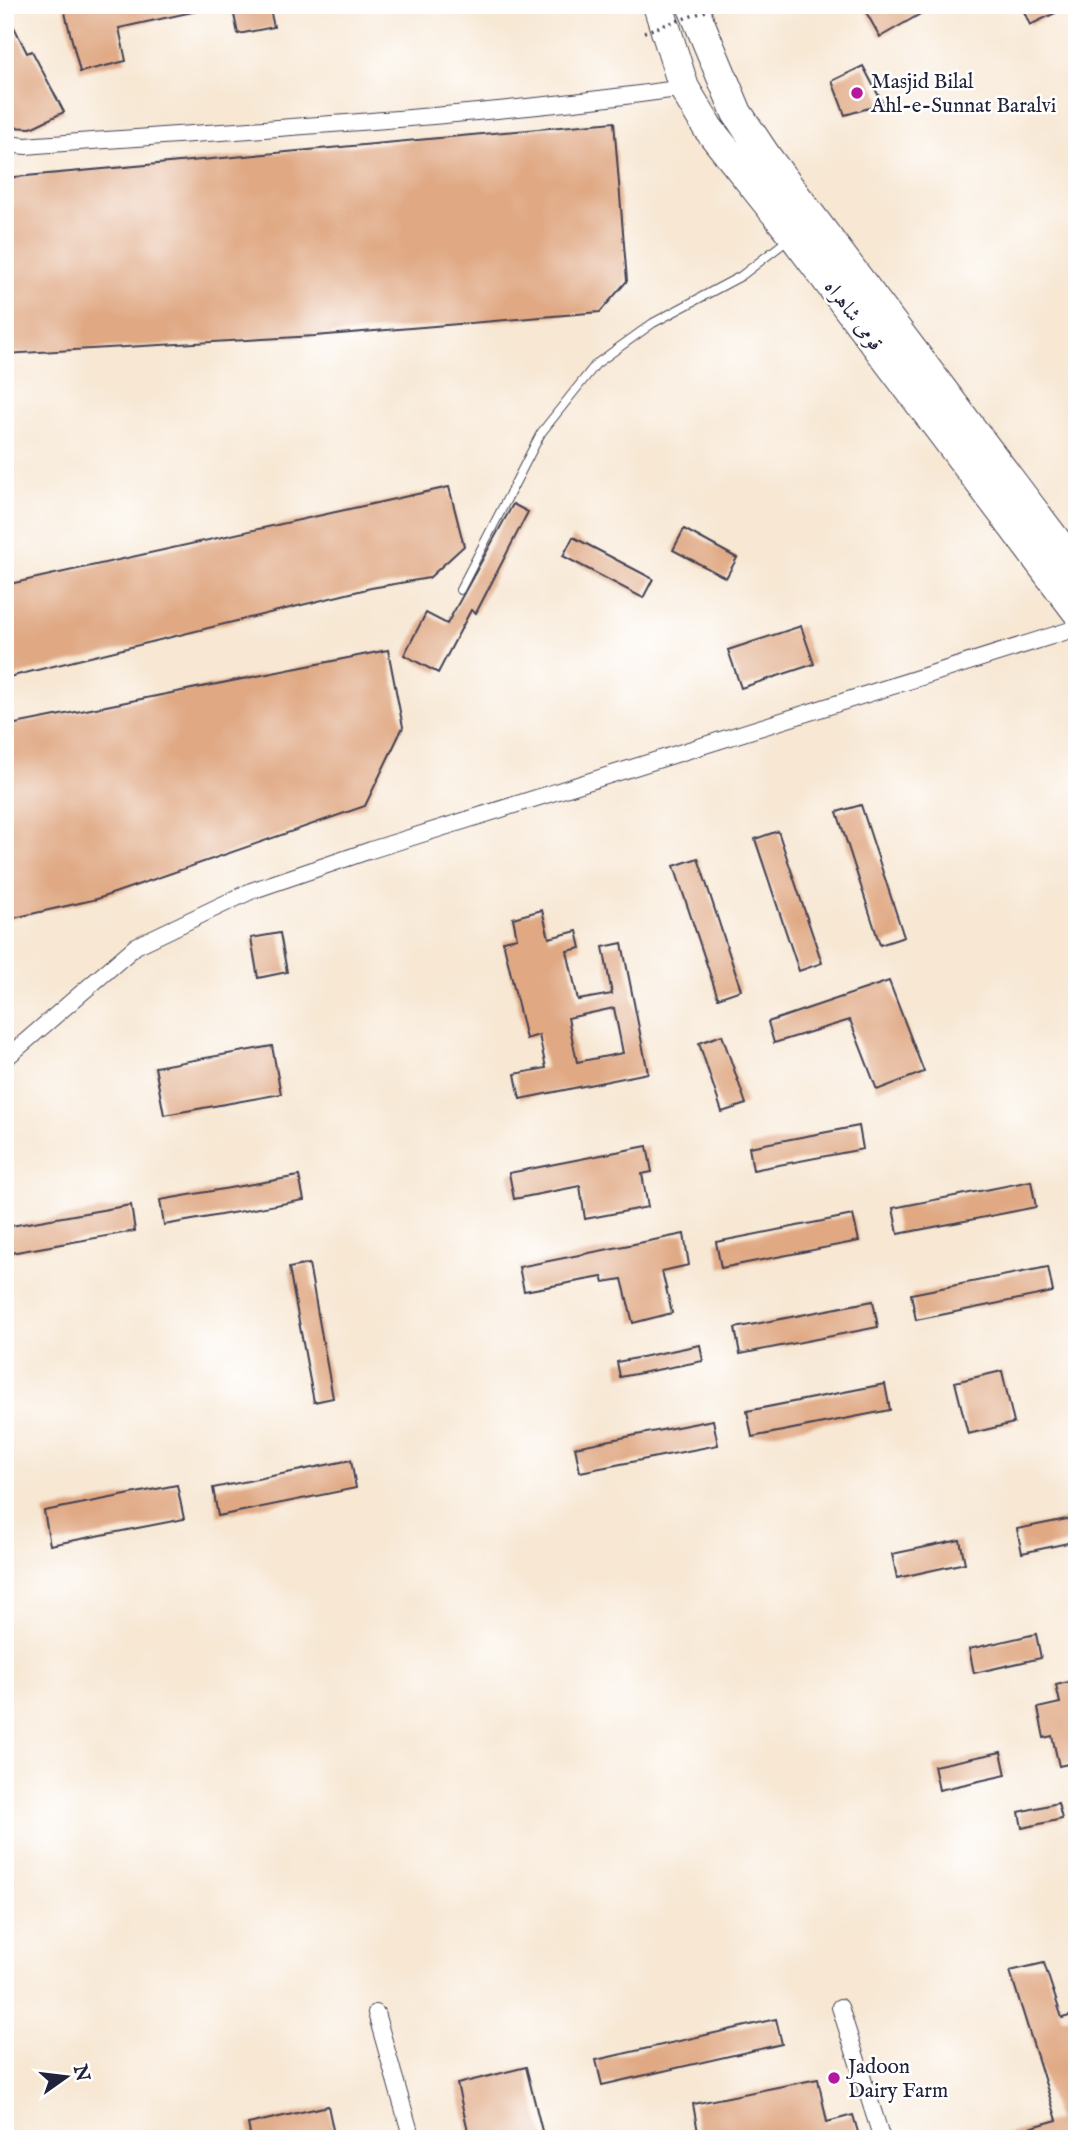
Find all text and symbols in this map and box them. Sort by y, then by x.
place label: Masjid Bilal Ahl-e-Sunnat Baralvi [870,69,1056,120]
marker: Masjid Bilal Ahl-e-Sunnat Baralvi [849,85,865,101]
street label: قومی شاہراہ [817,275,888,357]
north arrow [32,2042,102,2112]
place label: Jadoon Dairy Farm [846,2054,948,2105]
text: N [67,2062,94,2085]
marker: Jadoon Dairy Farm [826,2070,842,2086]

